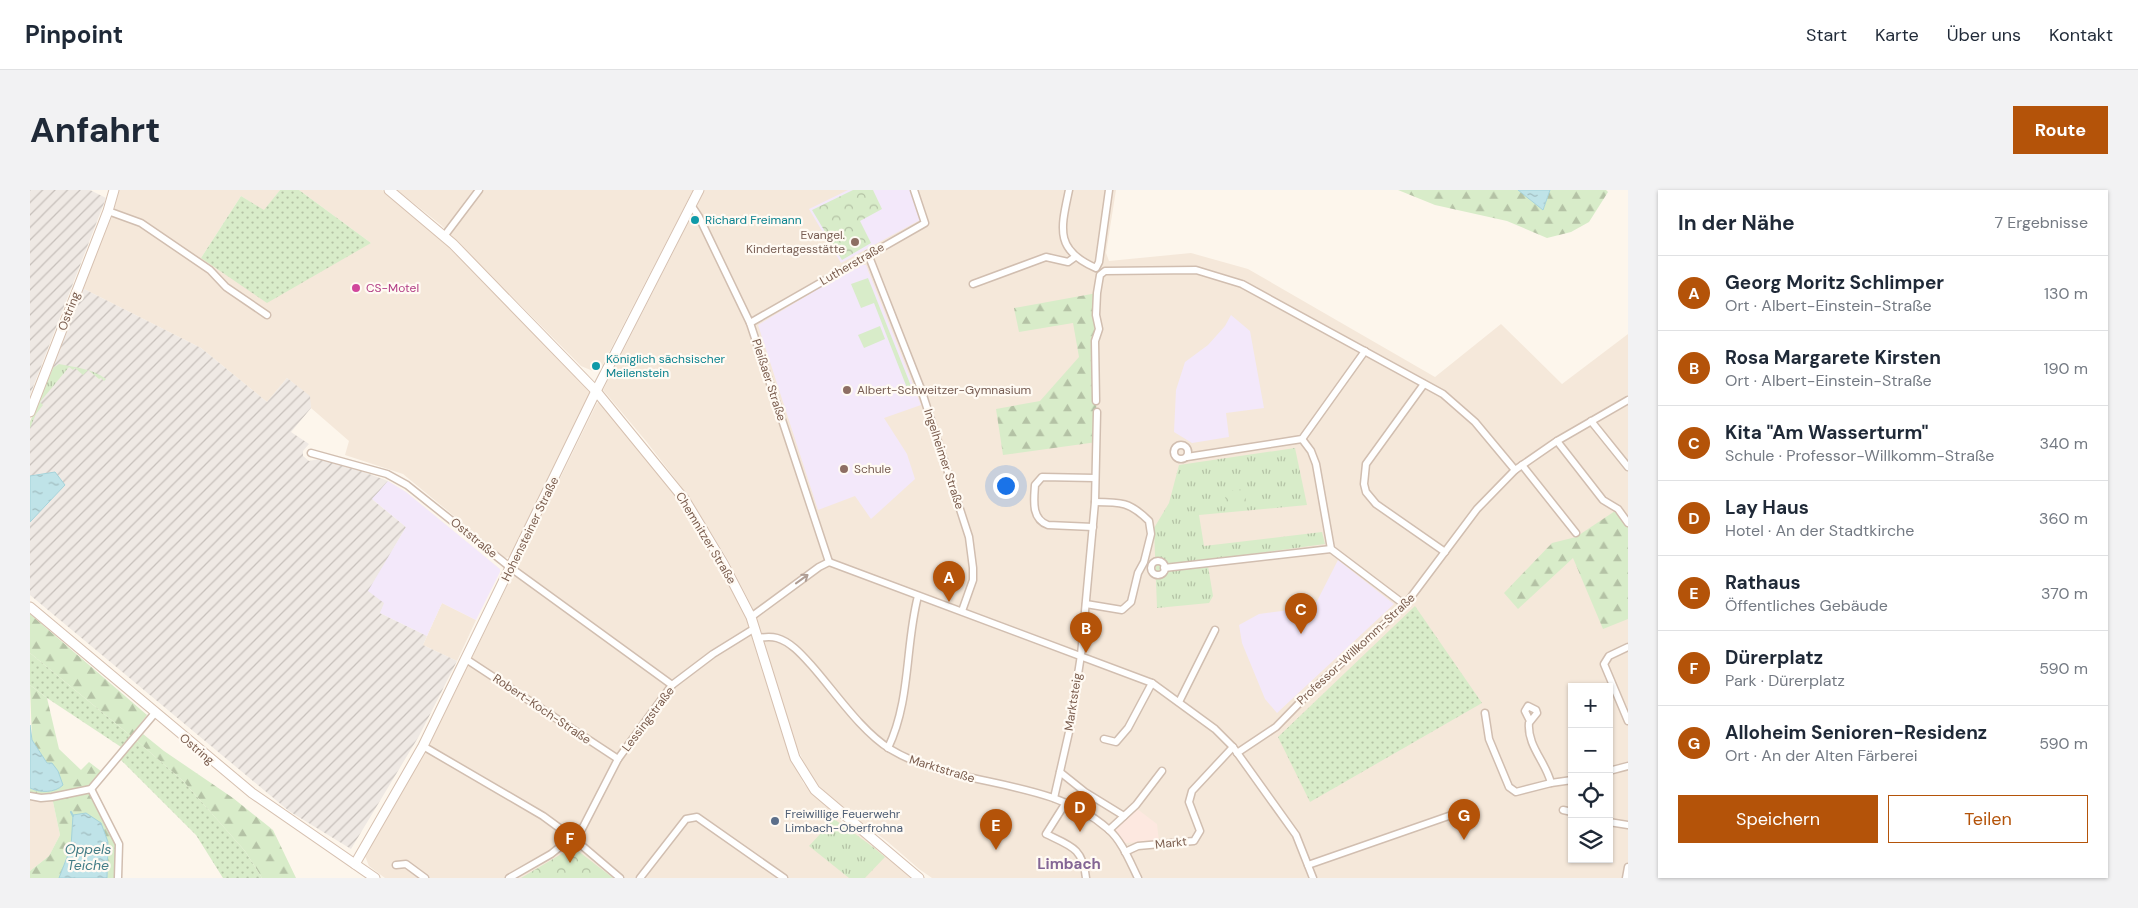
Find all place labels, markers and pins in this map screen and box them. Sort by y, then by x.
place label: Richard Freimann [705,212,802,228]
marker: Richard Freimann [689,214,701,226]
place label: Evangel. Kindertagesstätte [746,227,845,257]
marker: Evangel. Kindertagesstätte [849,236,861,248]
place label: CS-Motel [366,280,419,296]
marker: CS-Motel [350,282,362,294]
place label: Königlich sächsischer Meilenstein [606,351,726,381]
marker: Königlich sächsischer Meilenstein [590,360,602,372]
place label: Albert-Schweitzer-Gymnasium [857,382,1031,398]
marker: Albert-Schweitzer-Gymnasium [841,384,853,396]
place label: Schule [854,461,891,477]
marker: Schule [838,463,850,475]
pin: A [933,561,965,602]
pin: C [1285,593,1317,634]
pin: B [1070,612,1102,653]
pin: D [1064,791,1096,832]
pin: G [1448,799,1480,840]
place label: Freiwillige Feuerwehr Limbach-Oberfrohna [785,806,903,836]
pin: E [980,809,1012,850]
marker: Freiwillige Feuerwehr Limbach-Oberfrohna [769,815,781,827]
pin: F [554,822,586,863]

